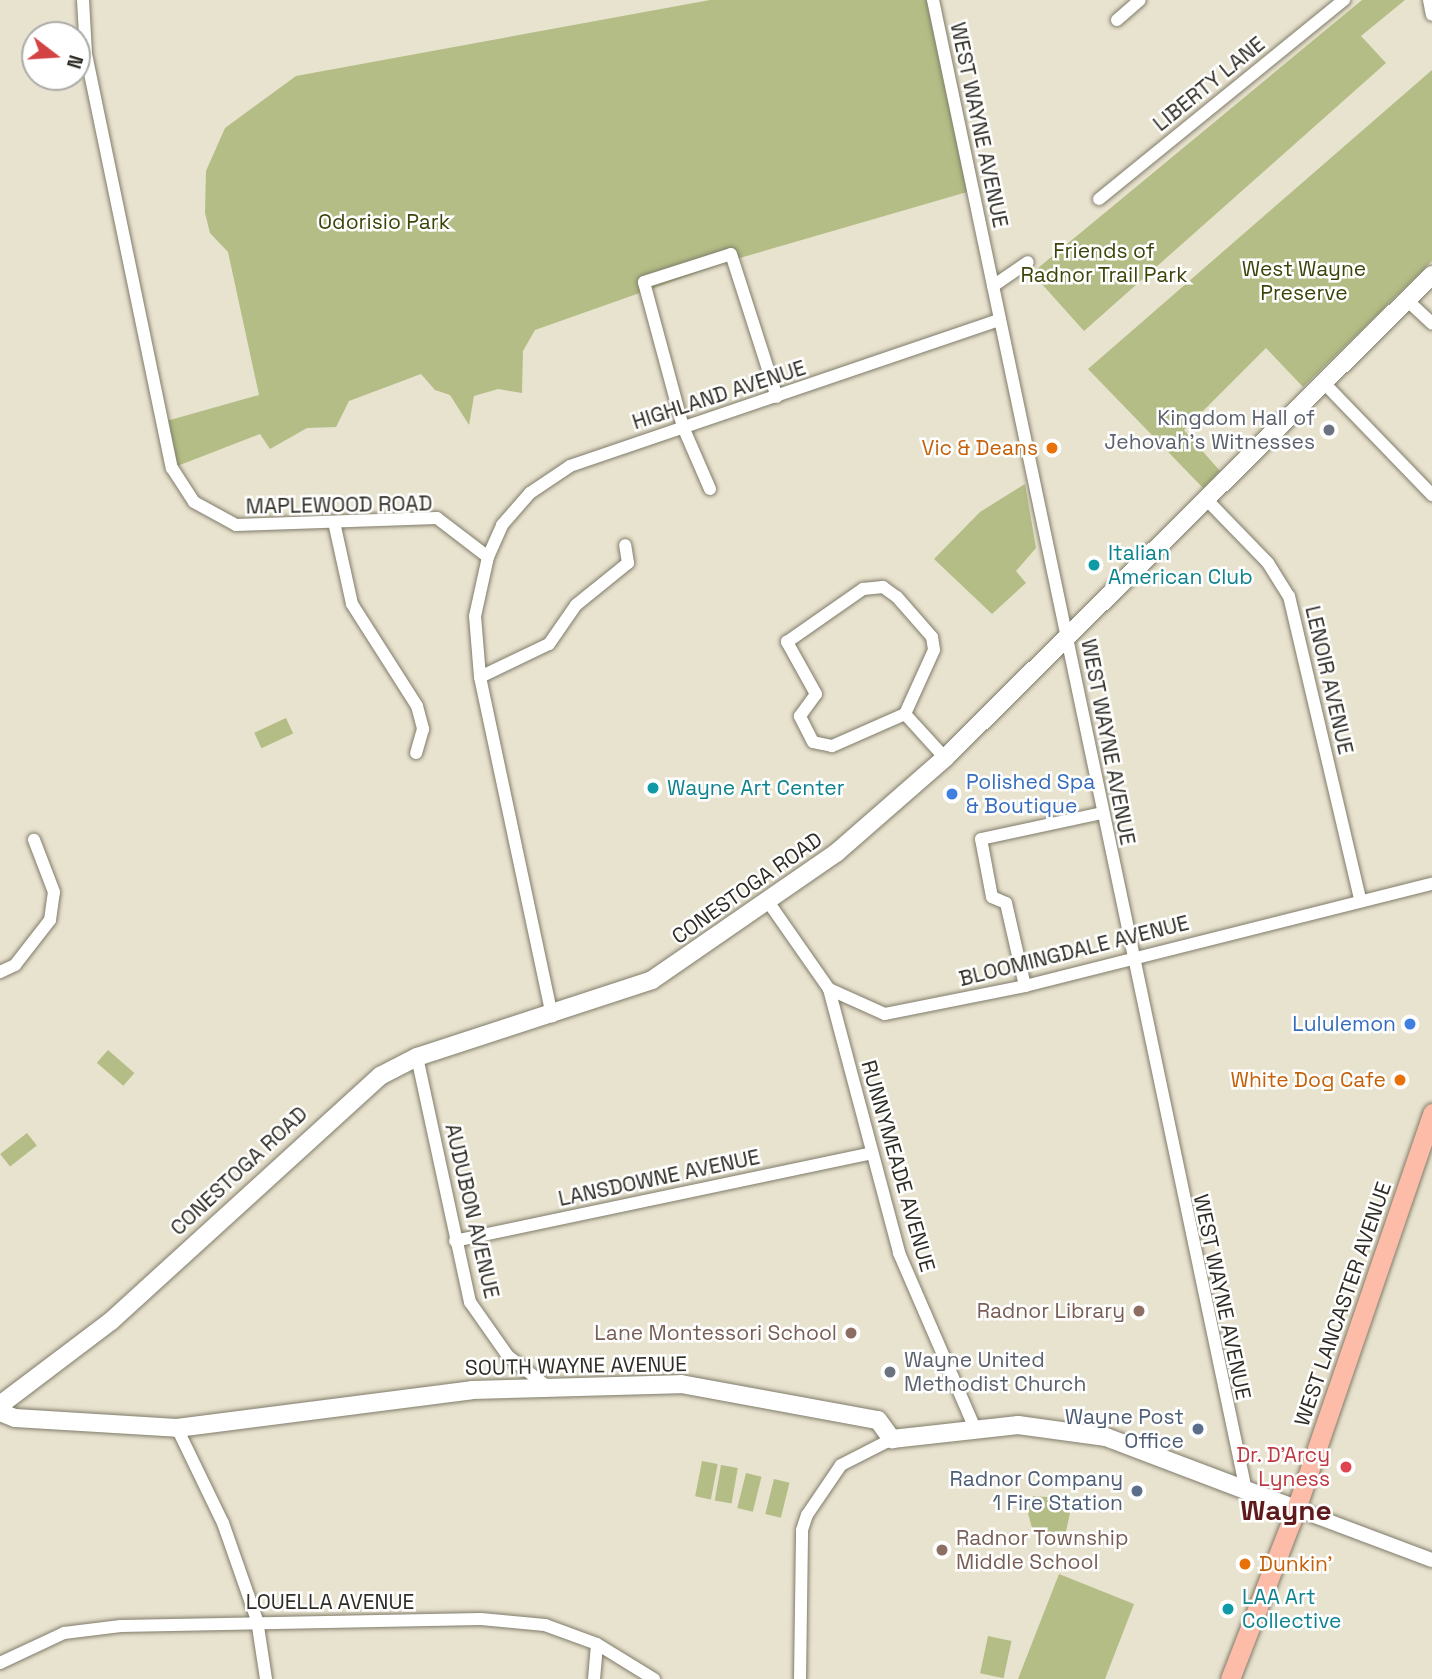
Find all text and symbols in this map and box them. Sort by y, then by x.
street label: WEST WAYNE AVENUE [945,20,1013,230]
north arrow [21,21,91,91]
street label: LIBERTY LANE [1148,31,1270,137]
text: N [61,52,88,71]
park label: Odorisio Park [318,209,450,235]
park label: Friends of Radnor Trail Park [1020,238,1188,288]
park label: West Wayne Preserve [1242,256,1366,306]
street label: HIGHLAND AVENUE [629,355,809,435]
place label: Kingdom Hall of Jehovah's Witnesses [1104,405,1315,455]
marker: Kingdom Hall of Jehovah's Witnesses [1321,422,1337,438]
place label: Vic & Deans [921,435,1038,461]
marker: Vic & Deans [1044,440,1060,456]
street label: MAPLEWOOD ROAD [245,491,433,519]
place label: Italian American Club [1108,540,1253,590]
marker: Italian American Club [1086,557,1102,573]
street label: LENOIR AVENUE [1300,603,1358,757]
street label: WEST WAYNE AVENUE [1076,636,1140,848]
place label: Polished Spa & Boutique [966,769,1095,819]
place label: Wayne Art Center [667,775,845,801]
marker: Wayne Art Center [645,780,661,796]
marker: Polished Spa & Boutique [944,786,960,802]
street label: CONESTOGA ROAD [667,827,827,949]
street label: BLOOMINGDALE AVENUE [956,910,1192,992]
place label: Lululemon [1292,1011,1396,1037]
marker: Lululemon [1402,1016,1418,1032]
street label: RUNNYMEADE AVENUE [856,1057,940,1275]
place label: White Dog Cafe [1231,1067,1386,1093]
marker: White Dog Cafe [1392,1072,1408,1088]
street label: CONESTOGA ROAD [165,1101,313,1241]
street label: AUDUBON AVENUE [440,1121,504,1301]
street label: LANSDOWNE AVENUE [556,1144,762,1212]
street label: WEST LANCASTER AVENUE [1289,1178,1397,1430]
street label: WEST WAYNE AVENUE [1188,1192,1256,1402]
place label: Radnor Library [977,1298,1125,1324]
marker: Radnor Library [1131,1303,1147,1319]
place label: Lane Montessori School [594,1320,837,1346]
marker: Lane Montessori School [843,1325,859,1341]
place label: Wayne United Methodist Church [904,1347,1086,1397]
street label: SOUTH WAYNE AVENUE [465,1351,687,1381]
marker: Wayne United Methodist Church [882,1364,898,1380]
place label: Wayne Post Office [1065,1404,1184,1454]
marker: Wayne Post Office [1190,1421,1206,1437]
place label: Dr. D'Arcy Lyness [1235,1442,1330,1492]
marker: Dr. D'Arcy Lyness [1336,1457,1356,1477]
place label: Radnor Company 1 Fire Station [950,1466,1123,1516]
marker: Radnor Company 1 Fire Station [1129,1483,1145,1499]
district label: Wayne [1240,1493,1332,1527]
place label: Radnor Township Middle School [956,1525,1129,1575]
marker: Radnor Township Middle School [934,1542,950,1558]
place label: Dunkin' [1259,1551,1333,1577]
marker: Dunkin' [1237,1556,1253,1572]
place label: LAA Art Collective [1242,1584,1341,1634]
street label: LOUELLA AVENUE [245,1589,415,1615]
marker: LAA Art Collective [1220,1601,1236,1617]

